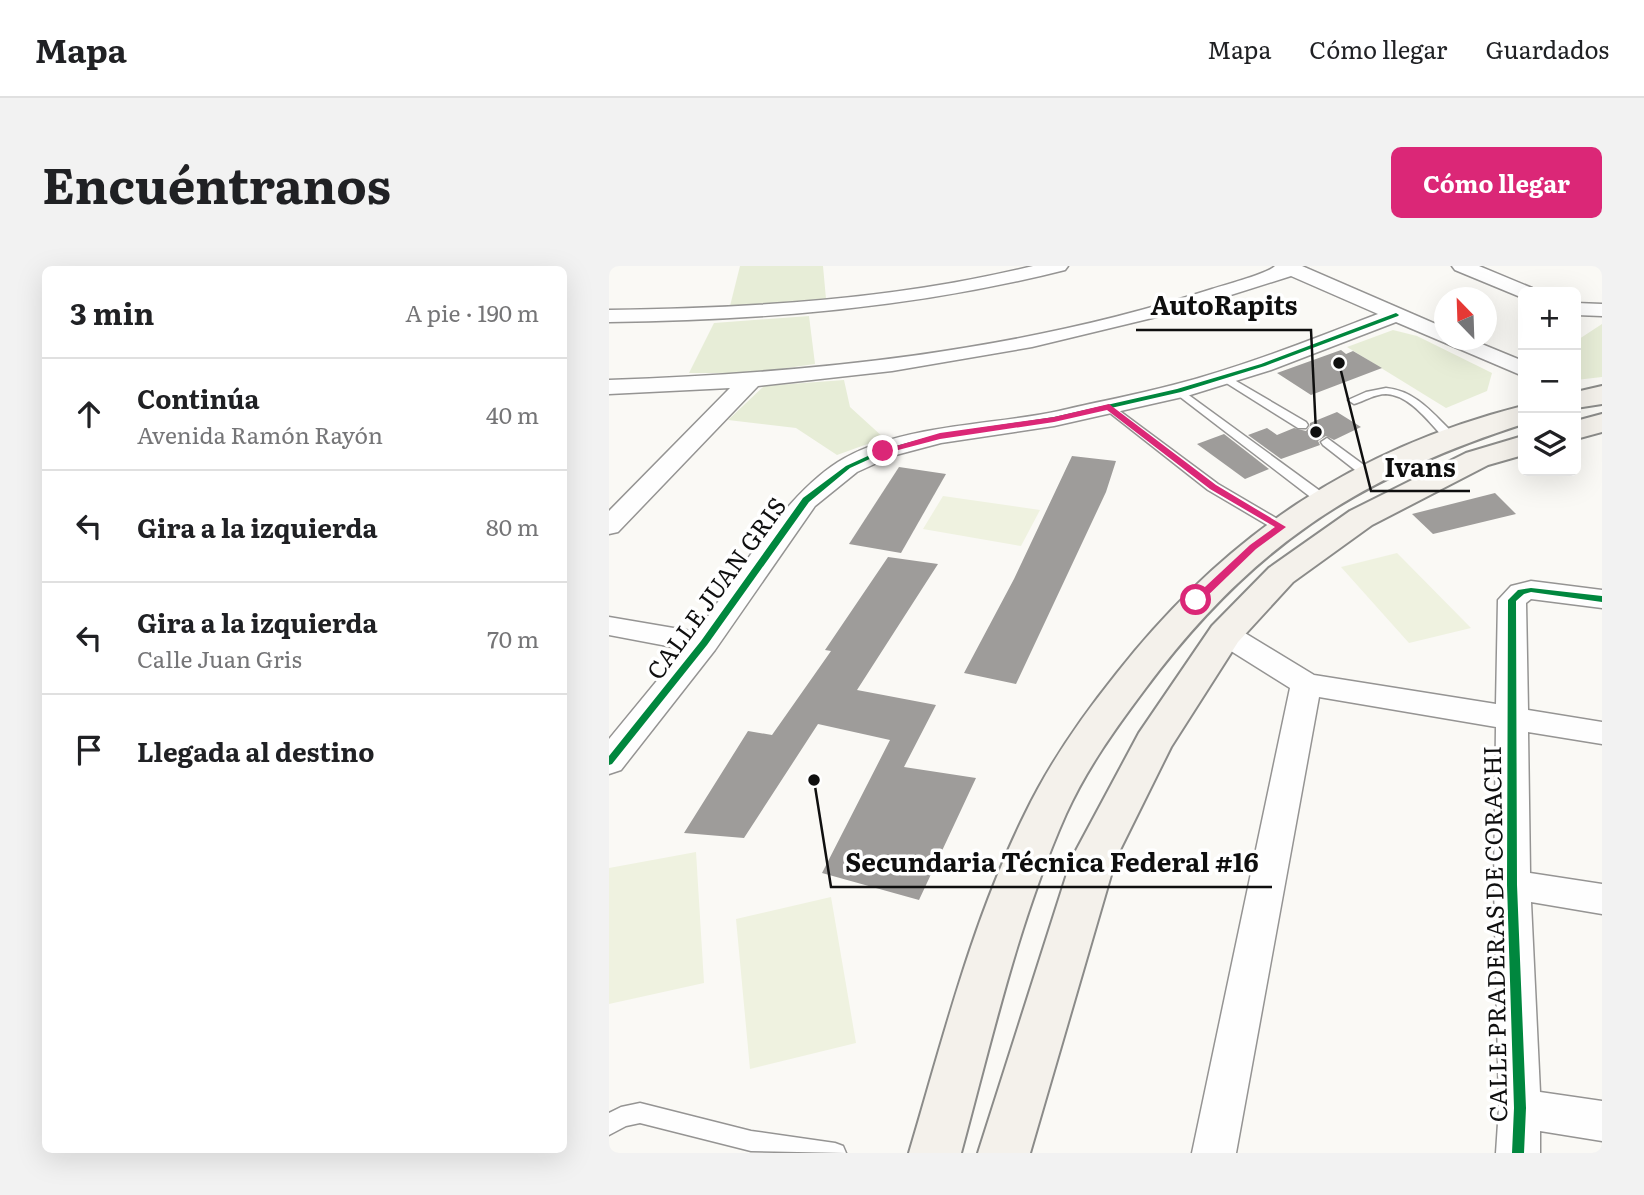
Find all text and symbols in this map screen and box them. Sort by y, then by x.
text: Mapa [35,24,127,73]
text: Mapa [1207,31,1271,66]
text: Cómo llegar [1309,31,1447,66]
text: Guardados [1485,31,1609,66]
text: Encuéntranos [42,146,391,219]
button: Cómo llegar [1391,147,1602,218]
callout: AutoRapits [1136,283,1311,330]
text: AutoRapits [1150,284,1298,323]
north arrow [1434,287,1497,350]
map controls [1518,287,1581,476]
button: + [1518,287,1581,350]
text: 3 min [70,290,154,334]
text: A pie · 190 m [405,295,539,329]
button: − [1518,350,1581,413]
text: Continúa [137,378,260,417]
icon: ahead [70,395,108,433]
text: 40 m [486,397,539,431]
button: layers [1518,413,1581,476]
text: Avenida Ramón Rayón [137,417,383,451]
route end [867,435,898,466]
callout: Ivans [1371,444,1470,491]
text: Ivans [1384,446,1456,485]
street label: CALLE JUAN GRIS [637,489,793,686]
icon: left [70,507,108,545]
text: Gira a la izquierda [137,507,378,546]
text: 80 m [486,509,539,543]
route start [1180,584,1211,615]
text: Gira a la izquierda [137,602,378,641]
icon: left [70,619,108,657]
text: 70 m [487,621,539,655]
text: Calle Juan Gris [137,641,302,675]
icon: arrive [70,731,108,769]
text: Llegada al destino [137,731,374,770]
street label: CALLE PRADERAS DE CORACHI [1473,746,1514,1123]
callout: Secundaria Técnica Federal #16 [831,840,1272,887]
text: Secundaria Técnica Federal #16 [845,841,1259,880]

